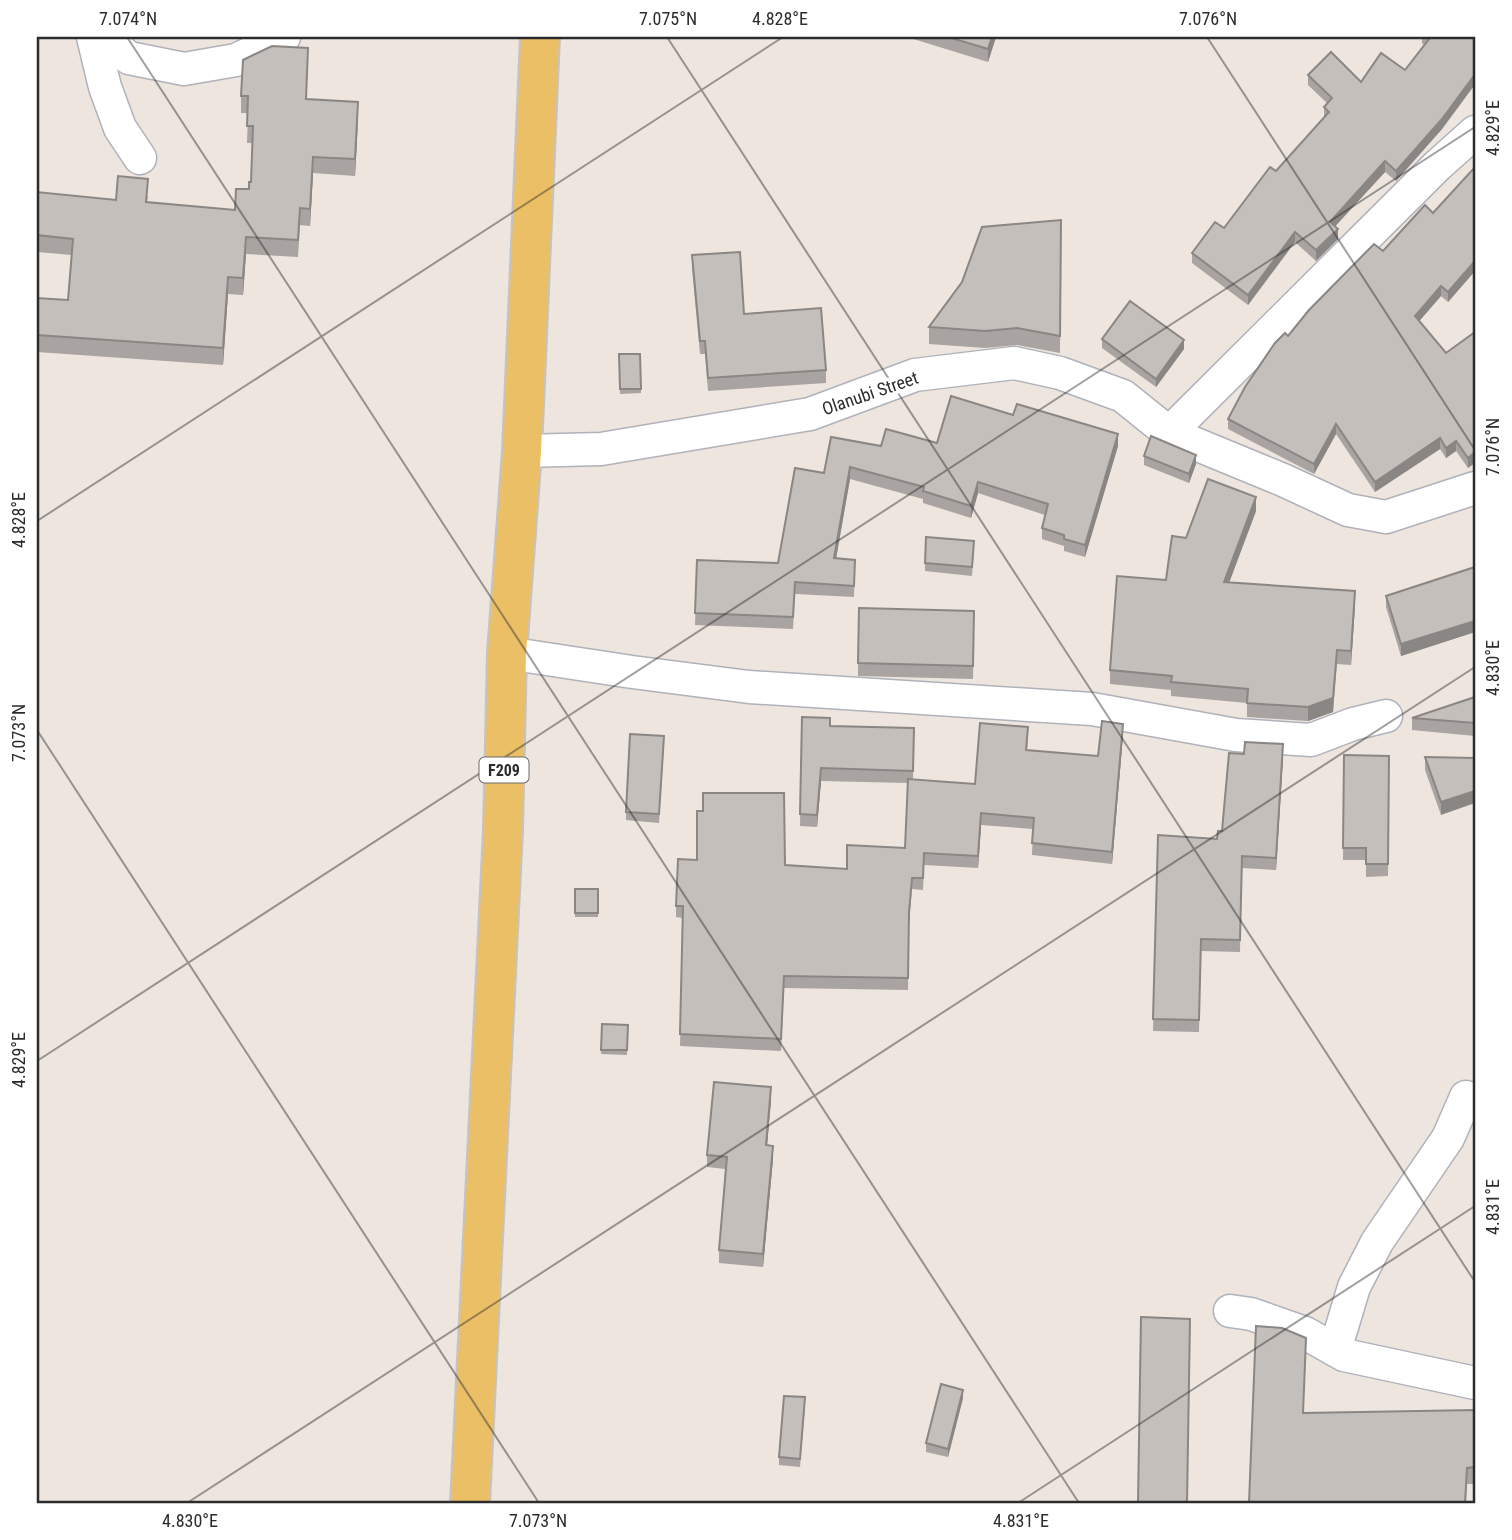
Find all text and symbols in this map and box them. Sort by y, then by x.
text: 7.074°N [99,8,157,29]
text: 7.075°N [639,8,697,29]
text: 4.828°E [752,8,808,29]
text: 7.076°N [1179,8,1237,29]
text: 4.829°E [1482,100,1503,156]
street label: Olanubi Street [819,367,921,419]
text: 7.076°N [1482,418,1503,476]
text: 4.828°E [8,492,29,548]
text: 4.830°E [1482,640,1503,696]
text: 7.073°N [8,704,29,762]
road number: F209 [480,758,528,782]
text: 4.829°E [8,1032,29,1088]
text: 4.831°E [1482,1179,1503,1235]
text: 4.830°E [162,1510,218,1531]
text: 7.073°N [509,1510,567,1531]
text: 4.831°E [993,1510,1049,1531]

